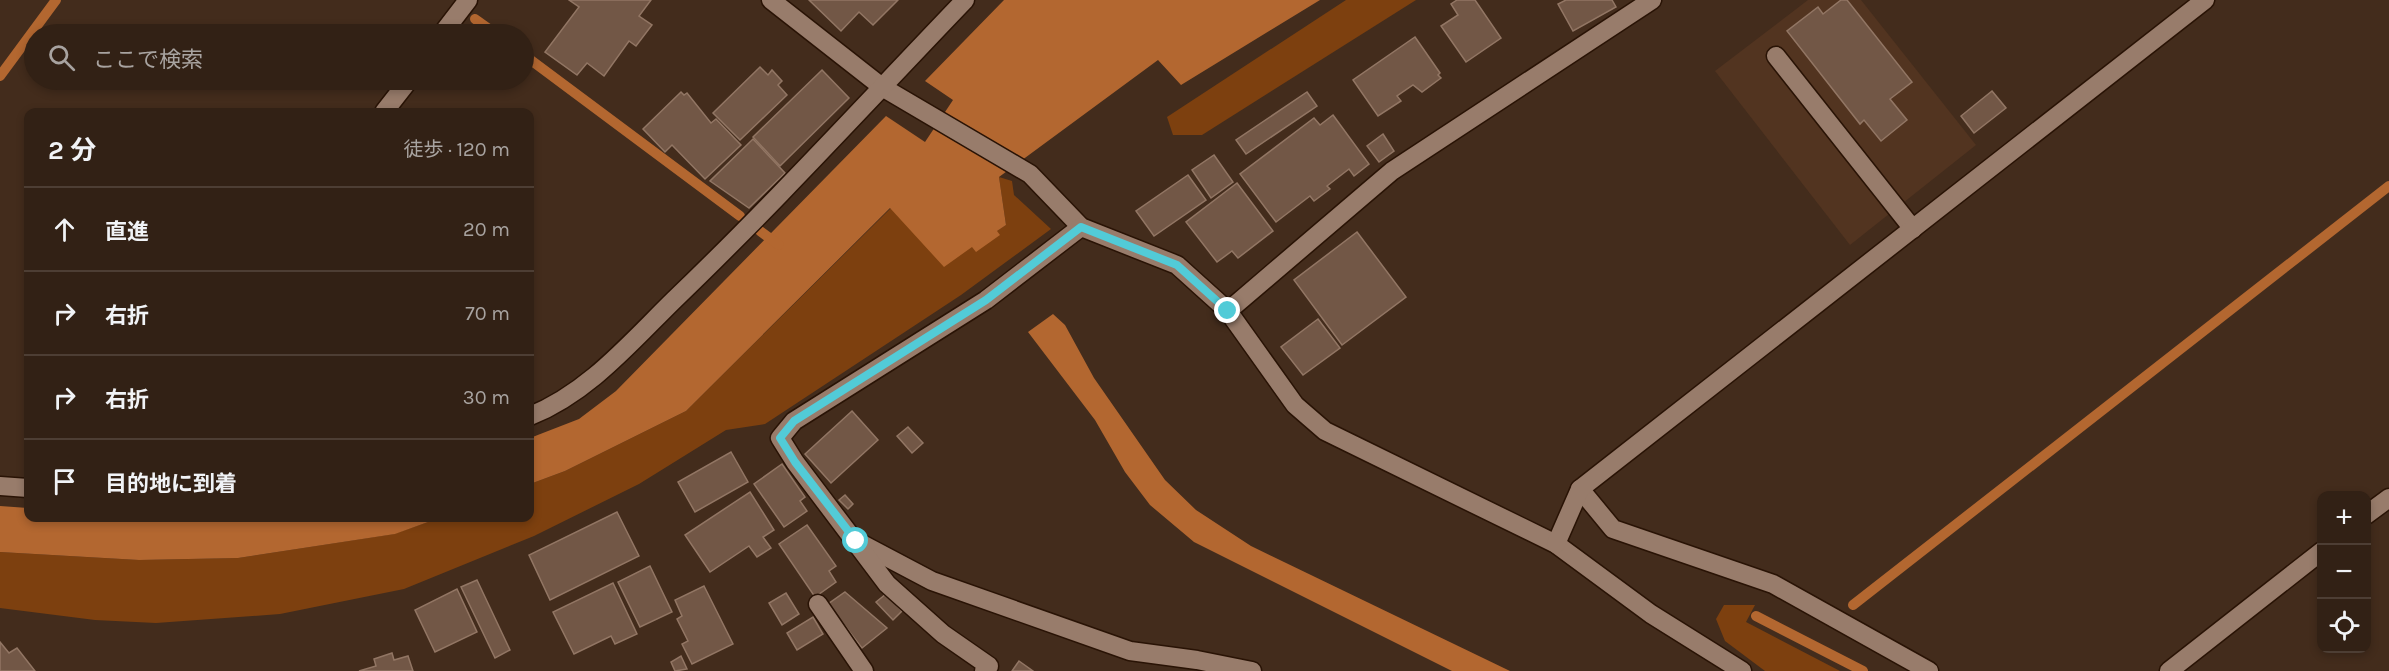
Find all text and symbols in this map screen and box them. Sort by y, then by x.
search box [24,24,534,90]
icon: search [45,41,78,74]
text: ここで検索 [93,47,203,73]
text: 2 分 [48,135,96,166]
text: 徒歩 · 120 m [403,138,510,161]
icon: ahead [48,213,81,246]
text: 20 m [463,218,510,241]
text: 直進 [105,219,149,245]
icon: right [48,297,81,330]
route end [1214,297,1240,323]
text: 70 m [465,302,510,325]
text: 右折 [105,303,149,329]
icon: right [48,381,81,414]
text: 30 m [463,386,510,409]
text: 右折 [105,387,149,413]
icon: arrive [48,465,81,498]
text: 目的地に到着 [105,471,237,497]
map controls [2317,491,2371,653]
button: + [2317,491,2371,545]
route start [842,527,868,553]
button: − [2317,545,2371,599]
button: locate [2317,599,2371,653]

